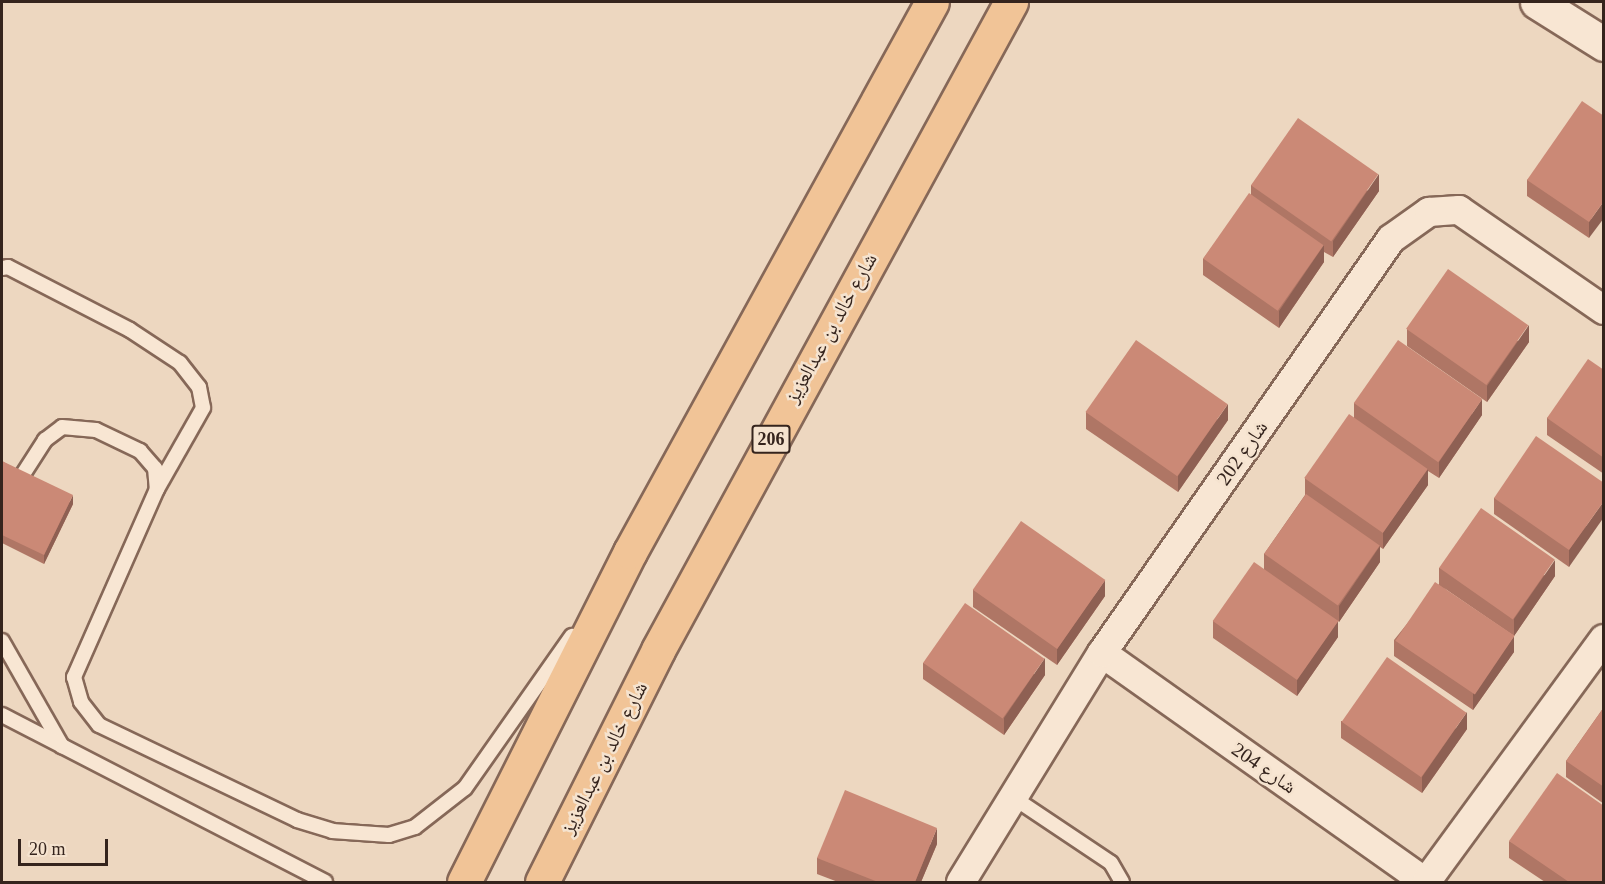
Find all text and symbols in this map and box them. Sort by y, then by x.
street label: شارع خالد بن عبدالعزيز [780,249,882,407]
street label: شارع 202 [1211,416,1273,490]
road number: 206 [752,424,790,454]
street label: شارع خالد بن عبدالعزيز [555,678,653,838]
street label: شارع 204 [1227,737,1301,799]
scale bar [21,827,111,865]
text: 20 m [29,839,66,859]

